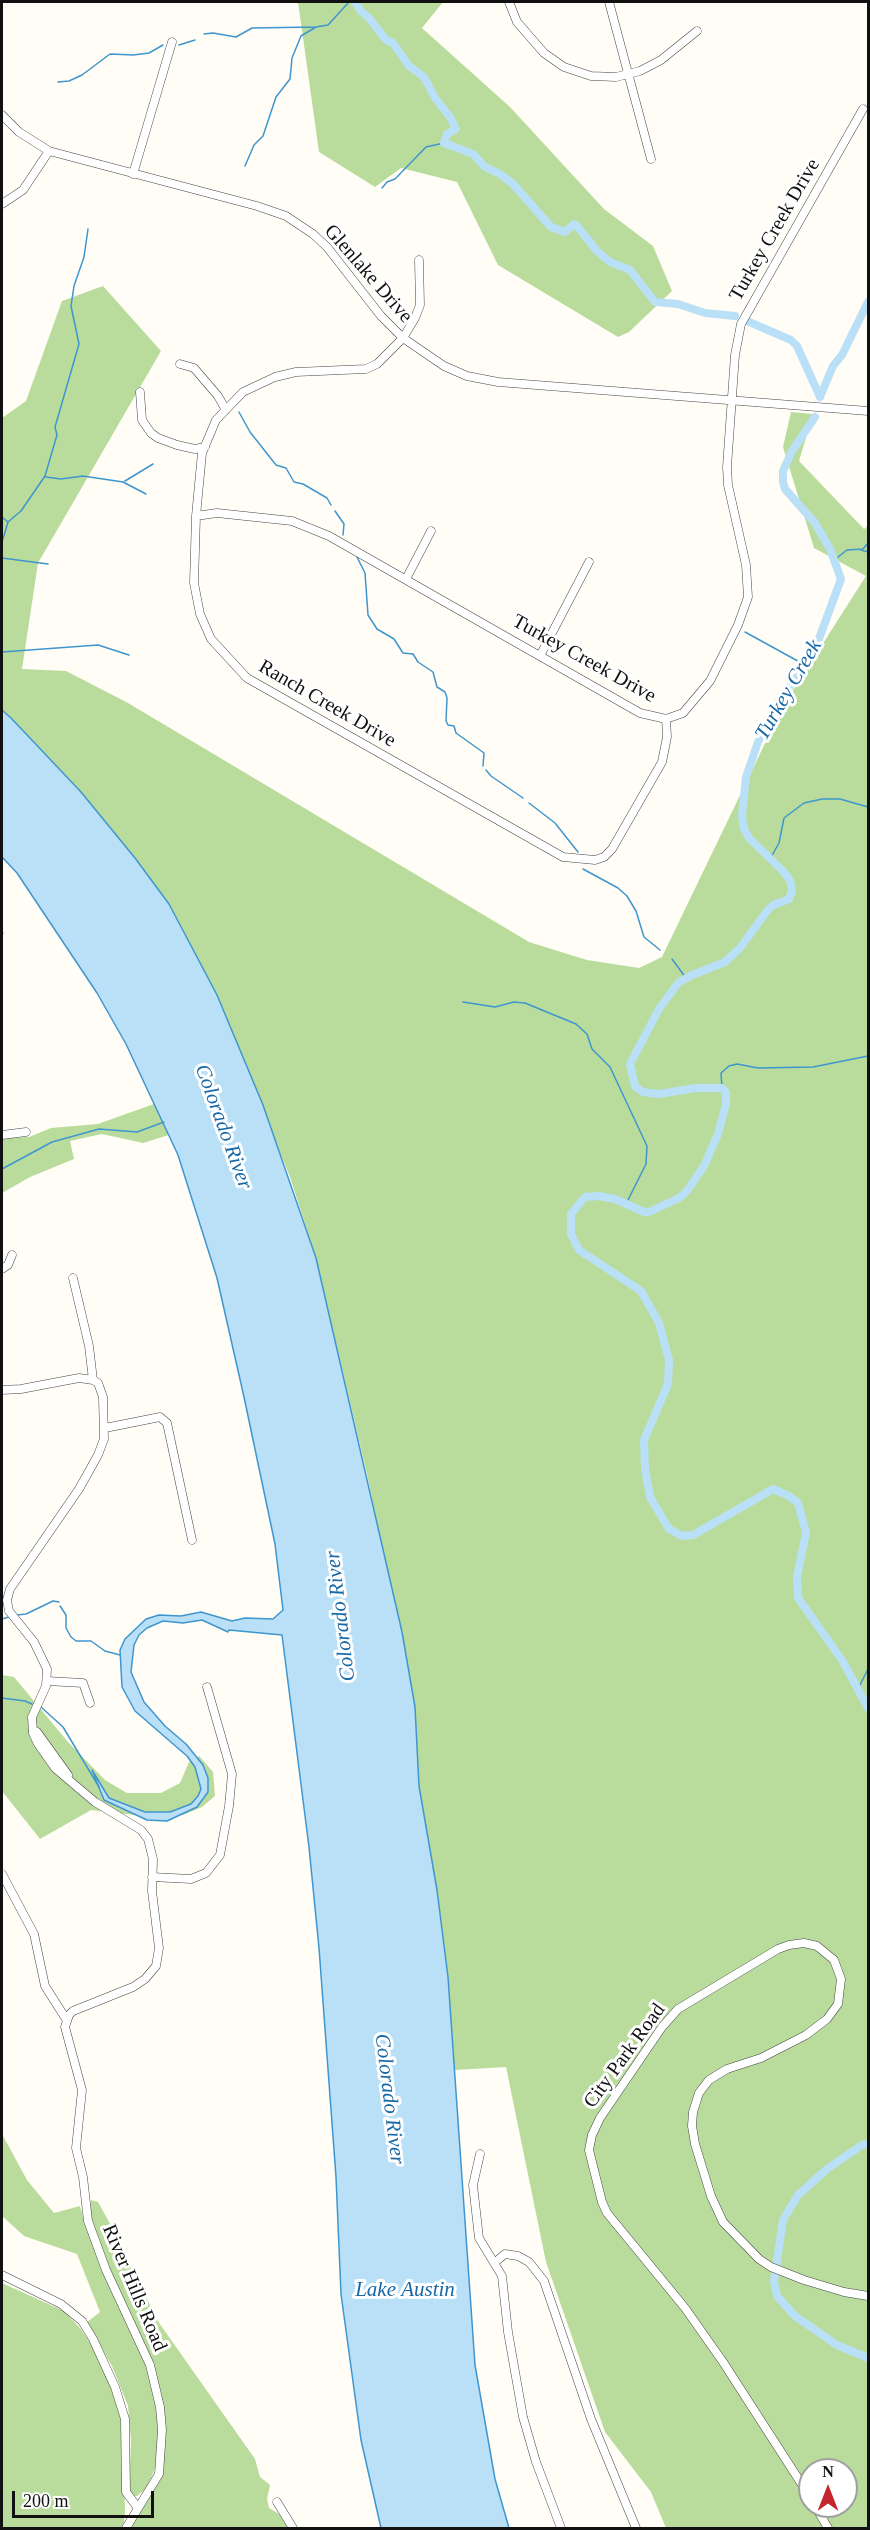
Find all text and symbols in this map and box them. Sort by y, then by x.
street label: Turkey Creek Drive [725,155,825,305]
street label: Glenlake Drive [319,220,417,328]
street label: Turkey Creek Drive [508,610,660,708]
water label: Turkey Creek [750,635,828,745]
street label: Ranch Creek Drive [254,655,400,753]
water label: Colorado River [189,1061,257,1193]
water label: Colorado River [320,1549,362,1683]
street label: City Park Road [579,1999,671,2113]
water label: Colorado River [368,2032,410,2166]
street label: River Hills Road [96,2221,172,2355]
water label: Lake Austin [355,2277,455,2303]
north arrow [798,2458,858,2518]
text: N [822,2463,834,2480]
scale bar [15,2479,158,2517]
text: 200 m [23,2491,69,2511]

